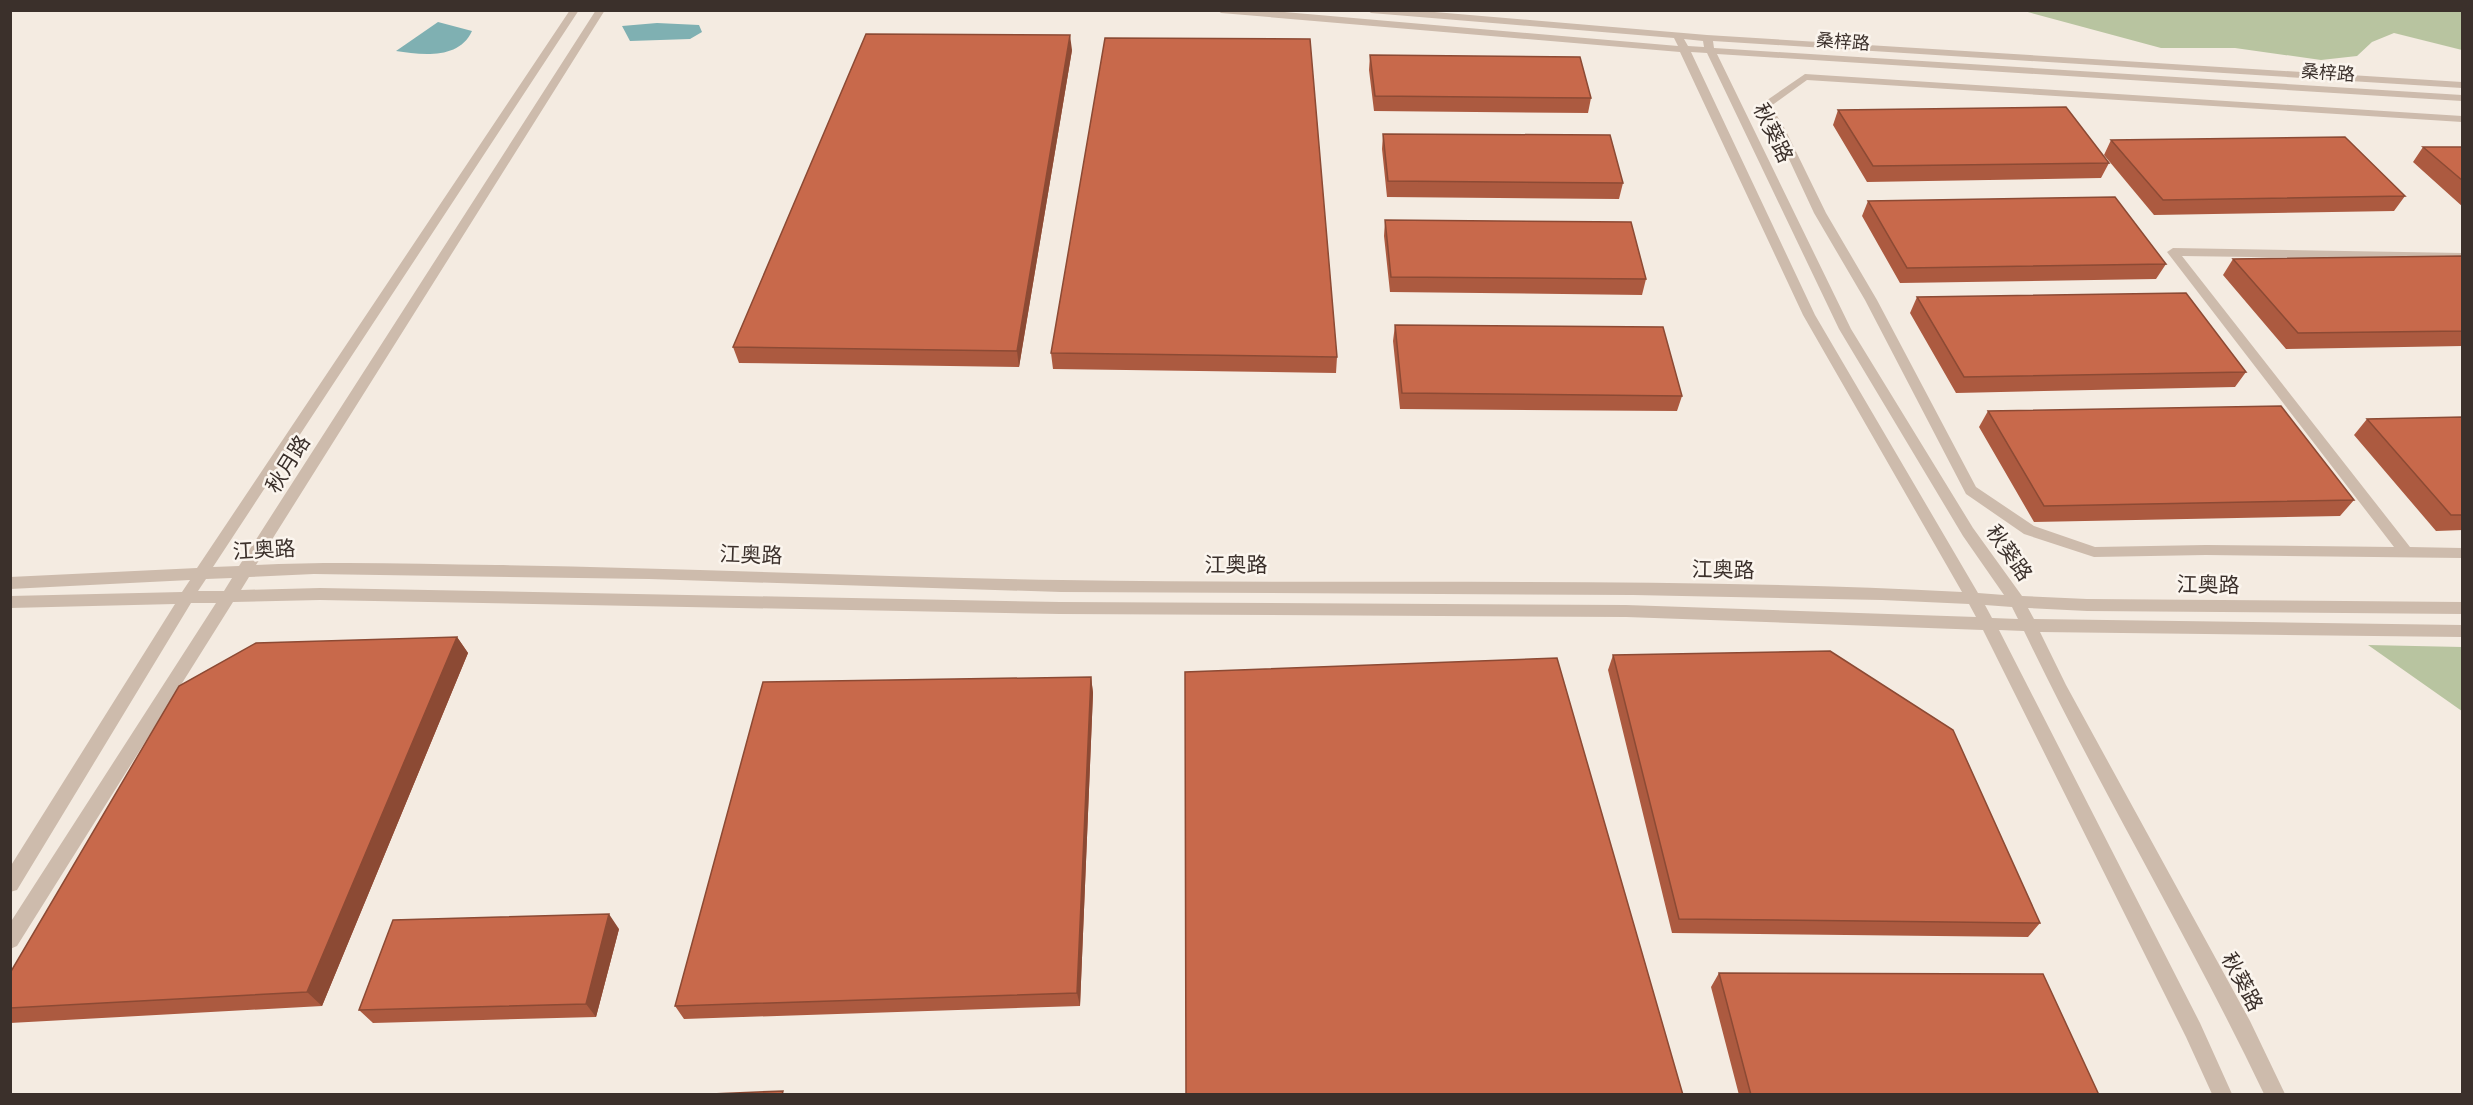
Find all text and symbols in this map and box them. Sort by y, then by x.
street label: 桑梓路 [1815,26,1871,57]
street label: 桑梓路 [2300,57,2356,88]
street label: 秋葵路 [1746,97,1802,168]
street label: 秋月路 [257,428,317,499]
street label: 秋葵路 [1979,517,2041,587]
street label: 江奥路 [232,531,296,567]
street label: 江奥路 [719,537,783,571]
street label: 江奥路 [1205,548,1268,580]
street label: 江奥路 [1691,552,1755,586]
street label: 江奥路 [2176,567,2240,601]
street label: 秋葵路 [2214,946,2272,1017]

